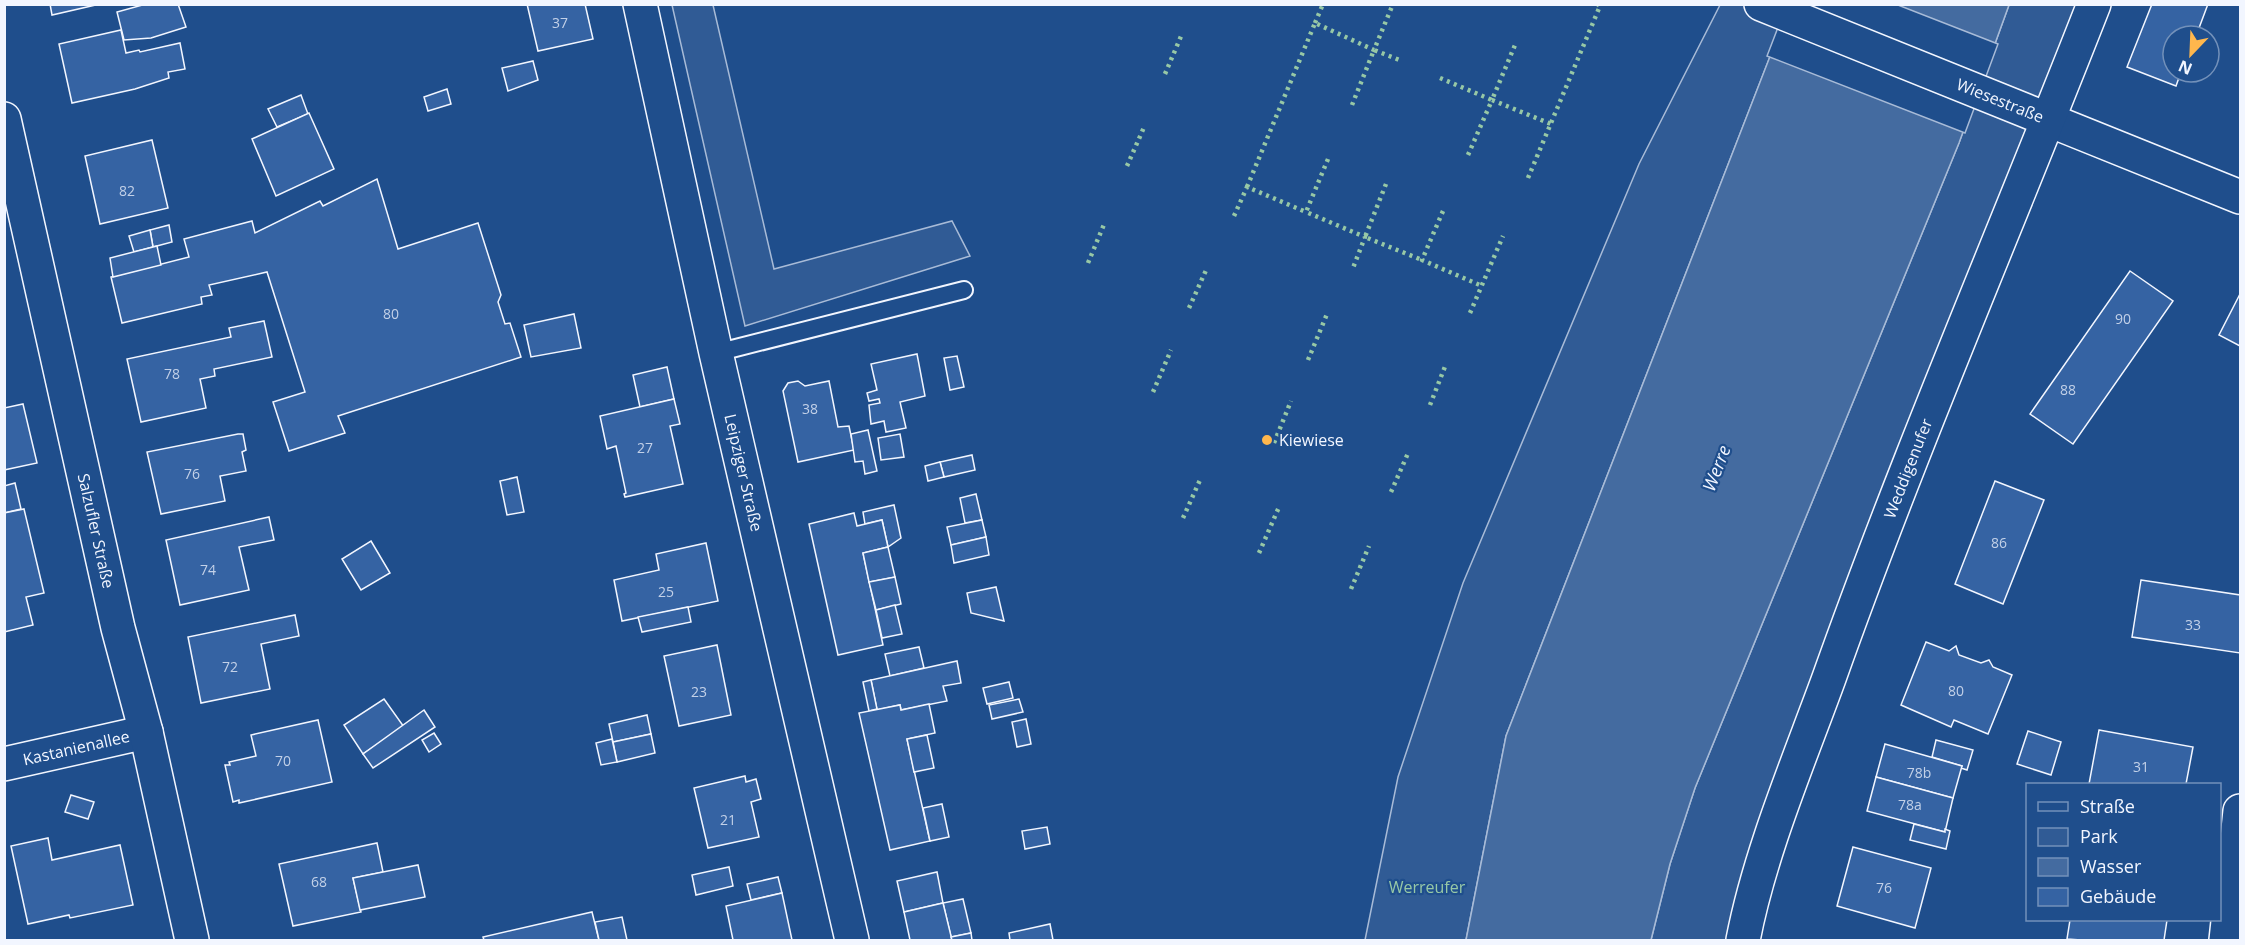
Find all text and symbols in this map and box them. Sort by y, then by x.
house number: 37 [552,13,568,32]
north arrow [2161,24,2221,84]
text: N [2175,55,2195,80]
street label: Wiesestraße [1953,73,2047,128]
house number: 82 [119,181,135,200]
house number: 80 [383,304,399,323]
house number: 90 [2115,309,2131,328]
house number: 78 [164,364,180,383]
house number: 88 [2060,380,2076,399]
house number: 38 [802,399,818,418]
street label: Leipziger Straße [719,412,768,534]
street label: Weddigenufer [1878,415,1937,522]
place label: Kiewiese [1279,429,1344,451]
marker: Kiewiese [1260,433,1274,447]
house number: 27 [637,438,653,457]
water label: Werre [1696,441,1736,494]
house number: 76 [184,464,200,483]
street label: Salzufler Straße [73,471,120,590]
house number: 86 [1991,533,2007,552]
house number: 74 [200,560,216,579]
house number: 25 [658,582,674,601]
house number: 33 [2185,615,2201,634]
house number: 72 [222,657,238,676]
house number: 80 [1948,681,1964,700]
house number: 23 [691,682,707,701]
street label: Kastanienallee [21,725,132,770]
house number: 70 [275,751,291,770]
house number: 31 [2133,757,2149,776]
house number: 78b [1907,763,1931,782]
legend [2026,783,2221,921]
text: Straße [2080,794,2135,818]
house number: 78a [1898,795,1922,814]
house number: 21 [720,810,736,829]
text: Park [2080,824,2118,848]
text: Wasser [2080,854,2142,878]
house number: 68 [311,872,327,891]
park label: Werreufer [1389,876,1466,898]
house number: 76 [1876,878,1892,897]
text: Gebäude [2080,884,2156,908]

